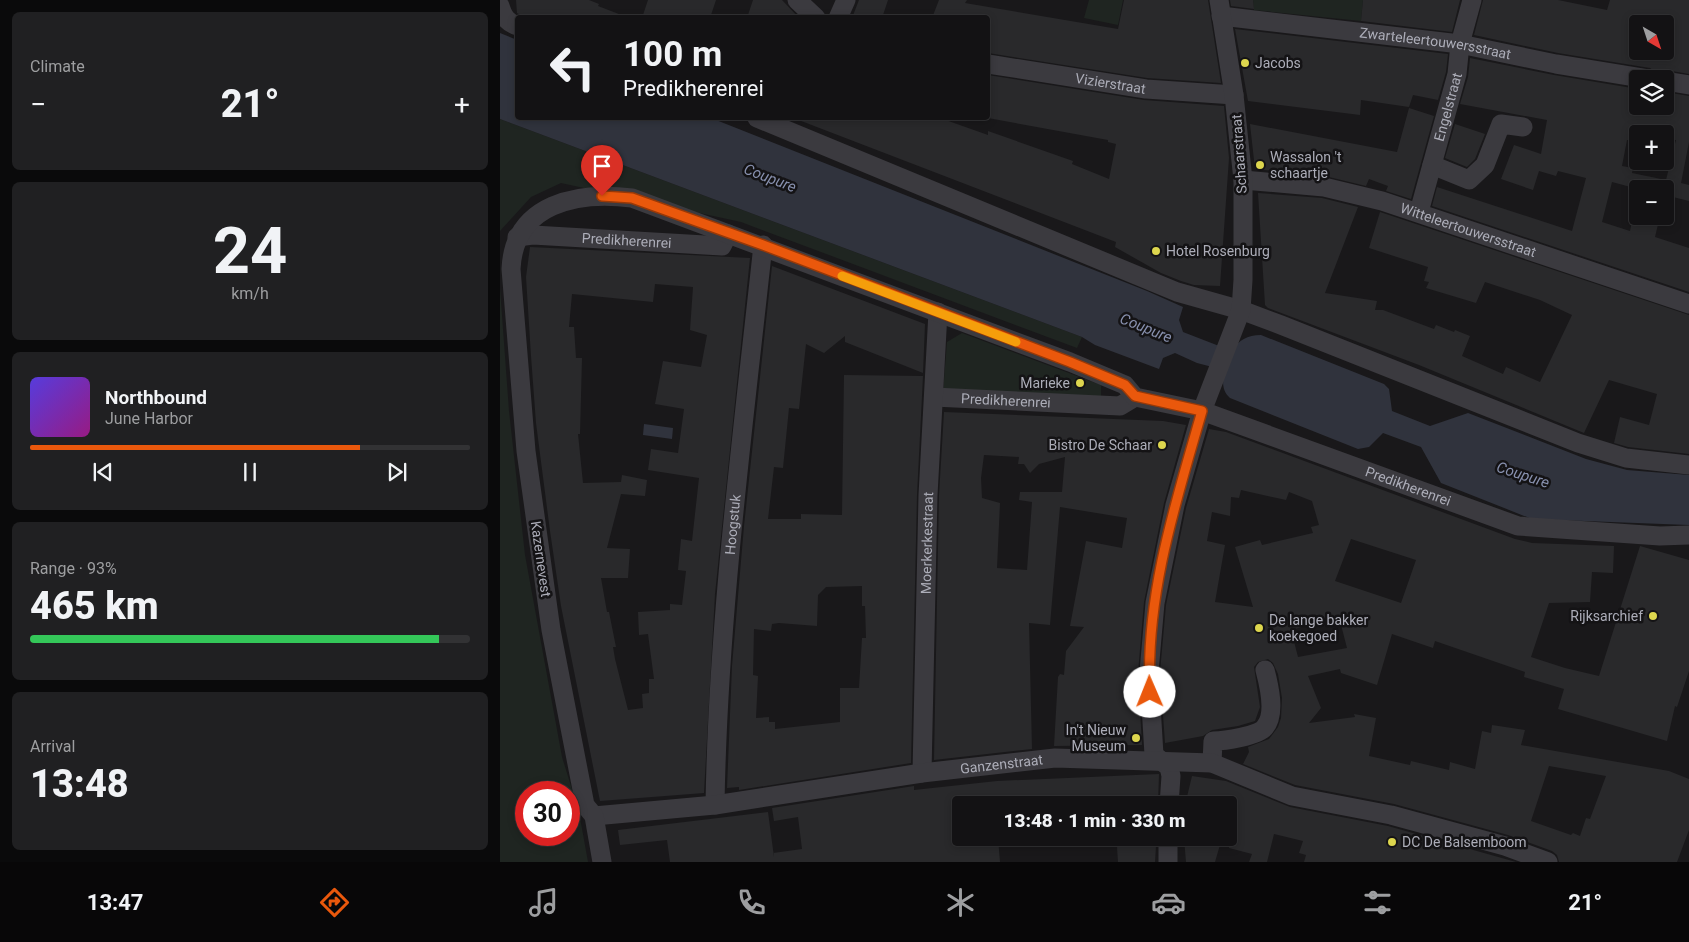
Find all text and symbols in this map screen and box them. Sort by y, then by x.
north arrow [1629,15,1674,60]
map controls [1629,15,1674,225]
street label: Zwarteleertouwersstraat [1359,24,1513,63]
text: 100 m [623,34,722,75]
icon: left [540,35,605,100]
place label: Jacobs [1255,55,1301,71]
text: Climate [30,57,85,76]
marker: Jacobs [1239,57,1251,69]
street label: Vizierstraat [1074,70,1147,97]
street label: Engelstraat [1431,70,1465,143]
button: layers [1629,70,1674,115]
text: Predikherenrei [623,76,764,101]
text: 21° [221,82,279,126]
text: − [30,88,46,121]
text: + [454,88,470,121]
street label: Schaarstraat [1228,113,1250,194]
button: + [1629,125,1674,170]
pin [581,145,623,196]
place label: Wassalon 't schaartje [1270,149,1342,181]
icon: arrive [588,152,616,180]
marker: Wassalon 't schaartje [1254,159,1266,171]
water label: Coupure [741,160,799,196]
button: − [1629,180,1674,225]
street label: Witteleertouwersstraat [1398,200,1539,260]
text: 24 [213,213,287,289]
street label: Predikherenrei [581,230,672,251]
place label: Hotel Rosenburg [1166,243,1270,259]
marker: Hotel Rosenburg [1150,245,1162,257]
text: km/h [231,284,269,303]
water label: Coupure [1117,309,1175,347]
place label: Marieke [1020,375,1070,391]
marker: Marieke [1074,377,1086,389]
text: Northbound [105,386,207,409]
street label: Predikherenrei [961,390,1051,411]
text: June Harbor [105,409,193,428]
place label: Bistro De Schaar [1049,437,1152,453]
marker: Bistro De Schaar [1156,439,1168,451]
icon: previous [89,458,117,486]
icon: pause [236,458,264,486]
icon: next [383,458,411,486]
water label: Coupure [1494,458,1552,492]
street label: Predikherenrei [1363,463,1453,509]
street label: Moerkerkestraat [918,491,936,594]
street label: Hoogstuk [722,493,744,555]
street label: Kazernevest [528,520,554,598]
text: Range · 93% [30,559,117,578]
text: 465 km [30,584,159,628]
place label: Rijksarchief [1570,608,1643,624]
marker: Rijksarchief [1647,610,1659,622]
place label: De lange bakker koekegoed [1269,612,1369,644]
marker: De lange bakker koekegoed [1253,622,1265,634]
position arrow [1123,665,1175,717]
place label: In't Nieuw Museum [1066,722,1126,754]
marker: In't Nieuw Museum [1130,732,1142,744]
text: Arrival [30,737,75,756]
street label: Ganzenstraat [959,751,1044,777]
text: 13:48 [30,762,129,806]
speed limit sign: 30 [515,781,580,846]
text: 13:48 · 1 min · 330 m [1003,809,1186,832]
place label: DC De Balsemboom [1402,834,1527,850]
marker: DC De Balsemboom [1386,836,1398,848]
icon: directions [317,885,352,920]
icon: music [526,885,561,920]
icon: phone [734,885,769,920]
icon: climate [943,885,978,920]
icon: car [1151,885,1186,920]
icon: filters [1360,885,1395,920]
text: 13:47 [87,890,143,915]
text: 21° [1568,890,1602,915]

